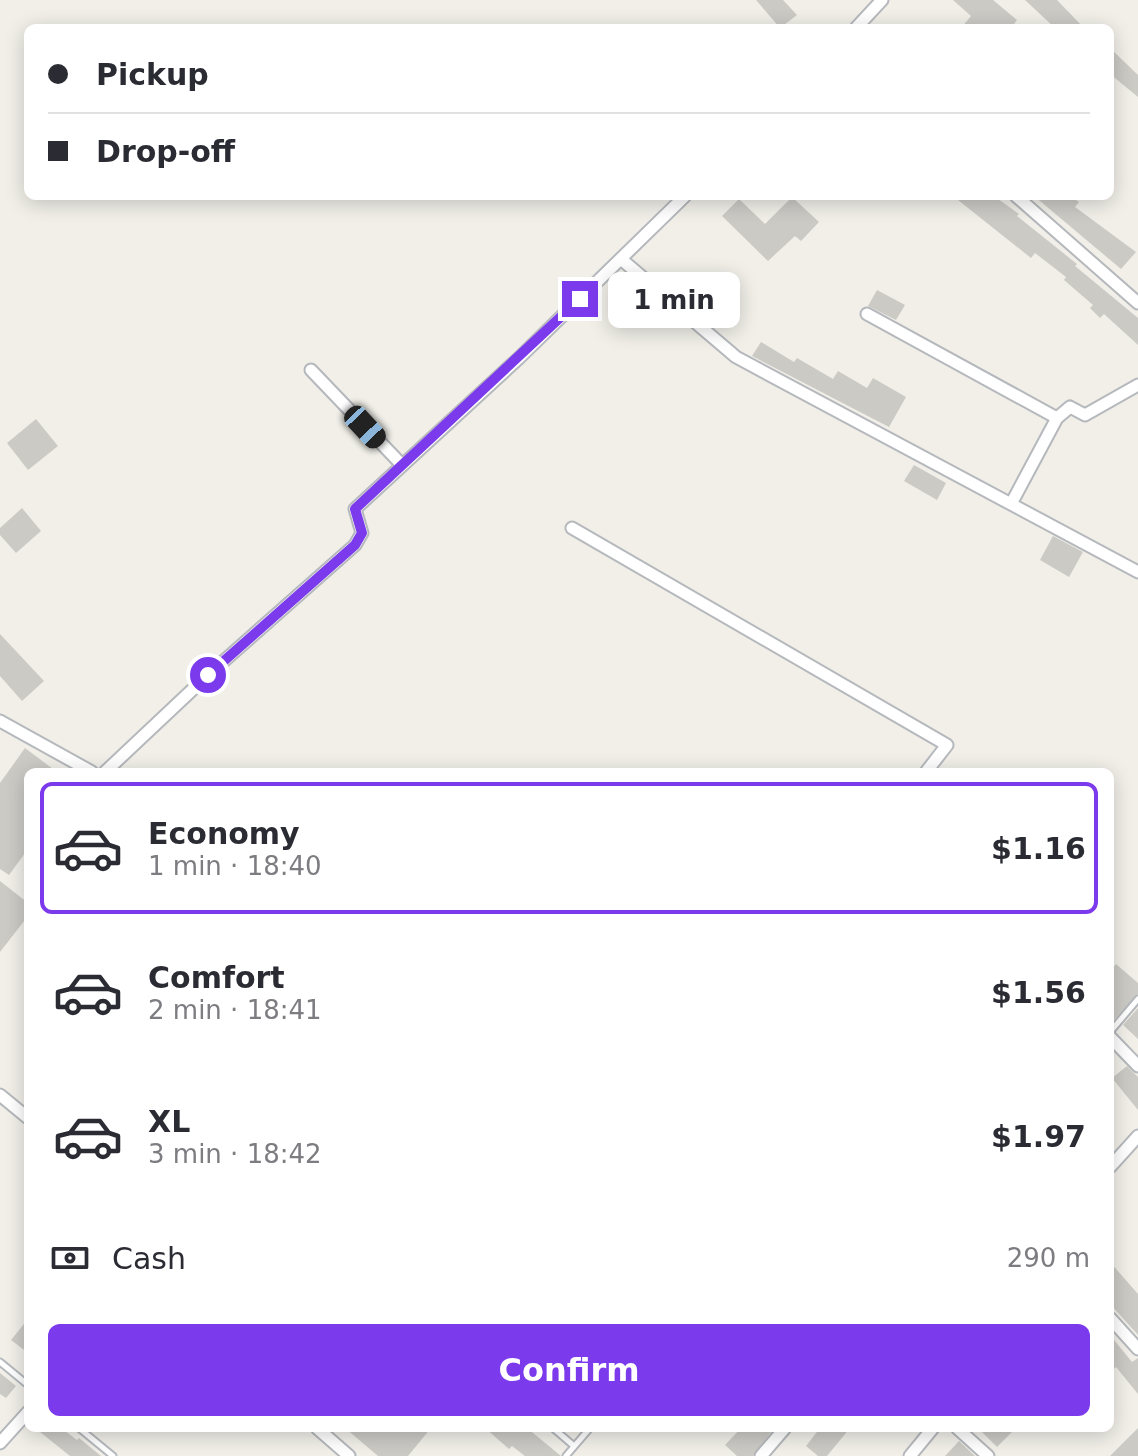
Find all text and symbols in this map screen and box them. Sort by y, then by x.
text: Pickup [96,57,209,92]
text: Drop-off [96,134,235,169]
callout: 1 min [608,271,740,327]
route end [562,281,598,317]
text: 1 min [633,285,715,315]
car [340,401,390,453]
route start [190,657,226,693]
icon: car [52,812,124,884]
text: Economy [148,816,300,851]
text: $1.16 [991,831,1086,866]
text: 1 min · 18:40 [148,851,322,881]
icon: car [52,956,124,1028]
text: Comfort [148,960,285,995]
text: $1.56 [991,975,1086,1010]
text: 2 min · 18:41 [148,995,322,1025]
icon: car [52,1100,124,1172]
text: XL [148,1104,190,1139]
text: $1.97 [991,1119,1086,1154]
text: 3 min · 18:42 [148,1139,322,1169]
icon: cash [48,1236,92,1280]
text: Cash [112,1241,186,1276]
text: 290 m [1007,1243,1090,1273]
button: Confirm [48,1324,1090,1416]

